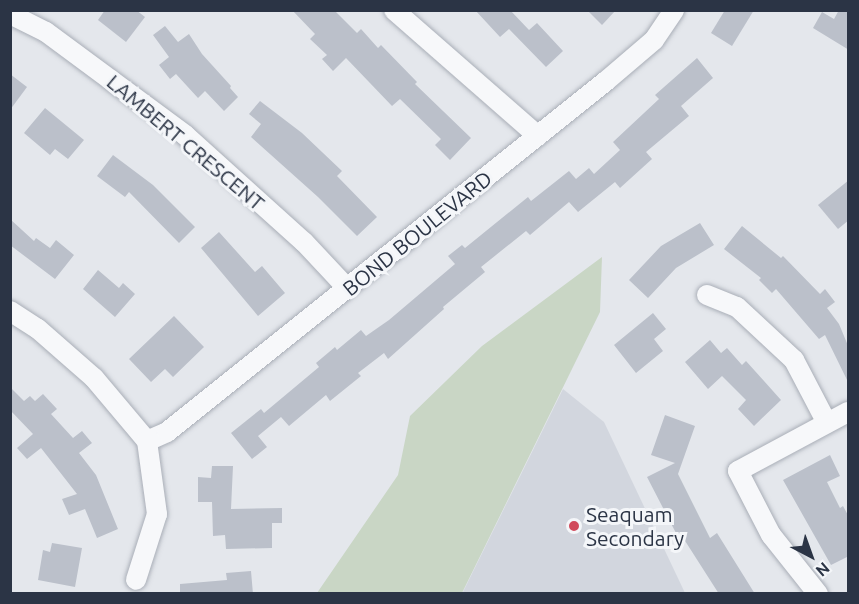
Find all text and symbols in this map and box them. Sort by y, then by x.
street label: LAMBERT CRESCENT [102,69,270,215]
street label: BOND BOULEVARD [337,165,497,301]
place label: Seaquam Secondary [586,501,684,551]
marker: Seaquam Secondary [567,519,581,533]
north arrow [781,526,841,586]
text: N [812,559,833,580]

